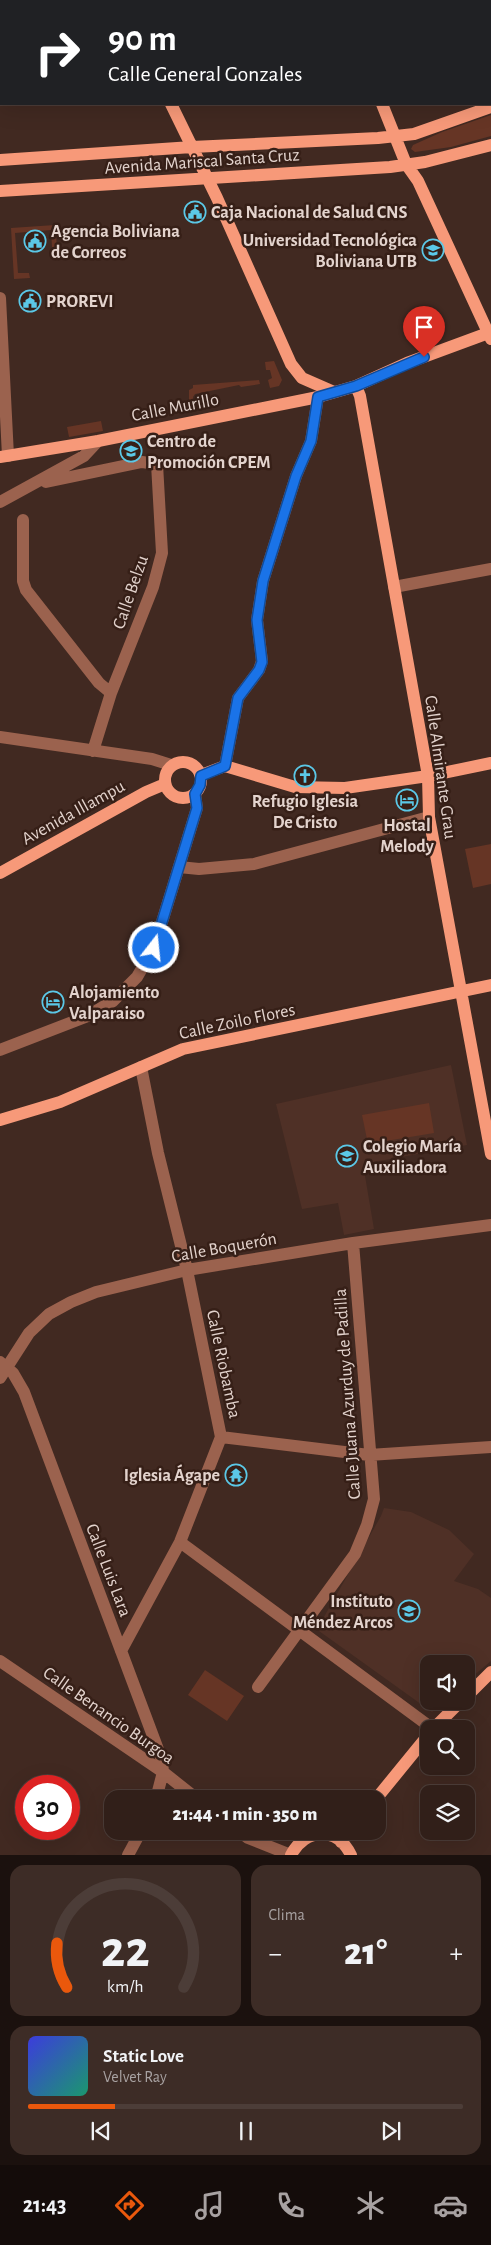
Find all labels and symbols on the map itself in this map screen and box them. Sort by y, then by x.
street label: Avenida Mariscal Santa Cruz [104,146,300,178]
public building icon: Caja Nacional de Salud CNS [183,200,207,224]
place label: Caja Nacional de Salud CNS [211,204,408,222]
place label: Agencia Boliviana de Correos [51,223,180,262]
public building icon: Agencia Boliviana de Correos [23,229,47,253]
place label: Universidad Tecnológica Boliviana UTB [243,232,417,271]
school or university icon: Universidad Tecnológica Boliviana UTB [421,238,445,262]
public building icon: PROREVI [18,289,42,313]
place label: PROREVI [46,293,113,311]
pin [403,306,445,357]
street label: Calle Murillo [130,391,221,425]
place label: Centro de Promoción CPEM [147,433,271,472]
school or university icon: Centro de Promoción CPEM [119,439,143,463]
street label: Calle Belzu [110,553,152,632]
street label: Calle Almirante Grau [421,694,459,840]
church icon: Refugio Iglesia De Cristo [293,764,317,788]
street label: Avenida Illampu [19,777,128,849]
hotel icon: Hostal Melody [395,788,419,812]
place label: Refugio Iglesia De Cristo [252,793,359,832]
place label: Hostal Melody [380,817,435,856]
position arrow [127,921,179,973]
place label: Alojamiento Valparaiso [69,984,159,1023]
hotel icon: Alojamiento Valparaiso [41,990,65,1014]
street label: Calle Zoilo Flores [178,1001,297,1043]
place label: Colegio María Auxiliadora [363,1138,462,1177]
school or university icon: Colegio María Auxiliadora [335,1144,359,1168]
street label: Calle Boquerón [170,1230,278,1266]
street label: Calle Juana Azurduy de Padilla [332,1288,364,1500]
street label: Calle Riobamba [203,1308,243,1420]
temple icon: Iglesia Ágape [224,1463,248,1487]
place label: Iglesia Ágape [124,1464,220,1485]
street label: Calle Luis Lara [82,1521,134,1619]
place label: Instituto Méndez Arcos [293,1593,393,1632]
school or university icon: Instituto Méndez Arcos [397,1599,421,1623]
street label: Calle Benancio Burgoa [39,1664,177,1768]
speed limit sign: 30 [15,1775,80,1840]

